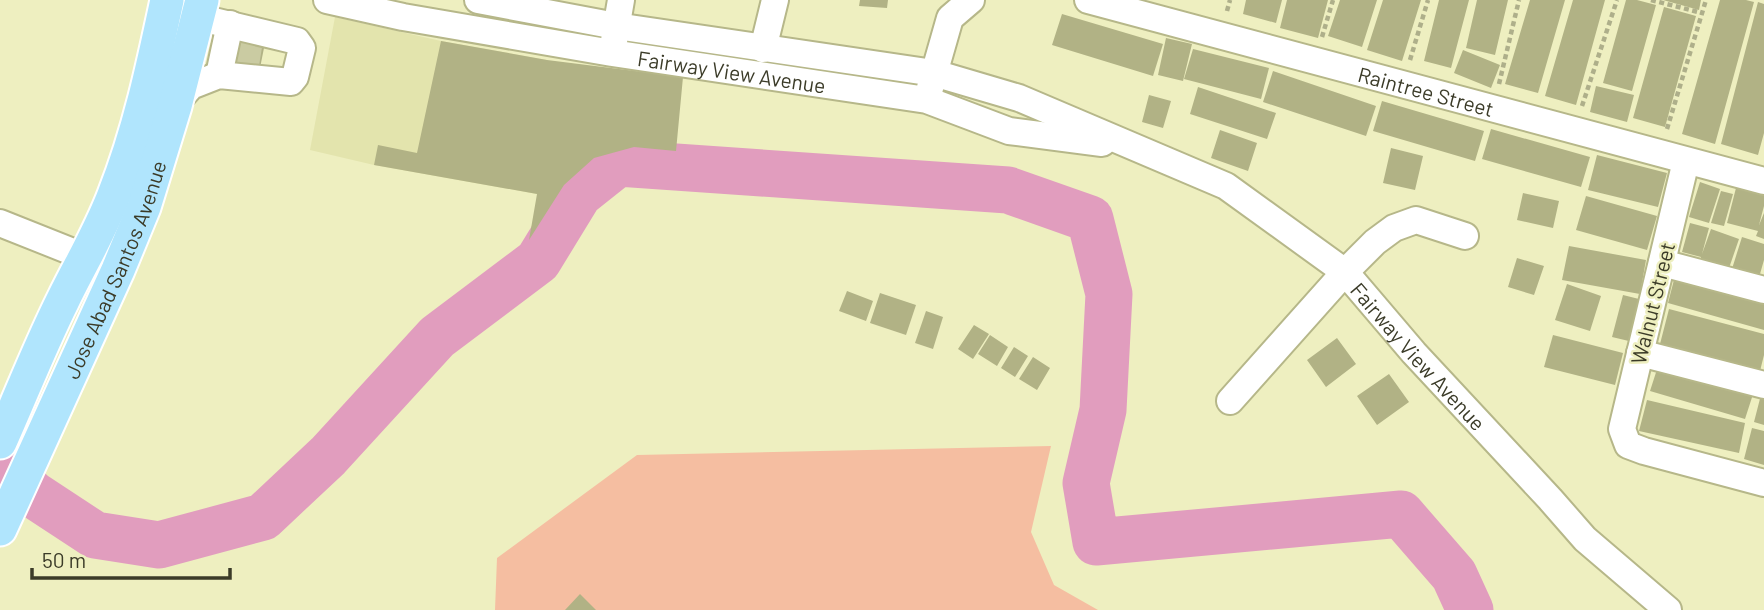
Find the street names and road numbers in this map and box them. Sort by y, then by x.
street label: Fairway View Avenue [636,44,827,97]
street label: Raintree Street [1355,60,1497,121]
street label: Jose Abad Santos Avenue [58,157,170,382]
street label: Walnut Street [1625,239,1679,367]
street label: Fairway View Avenue [1346,277,1491,435]

